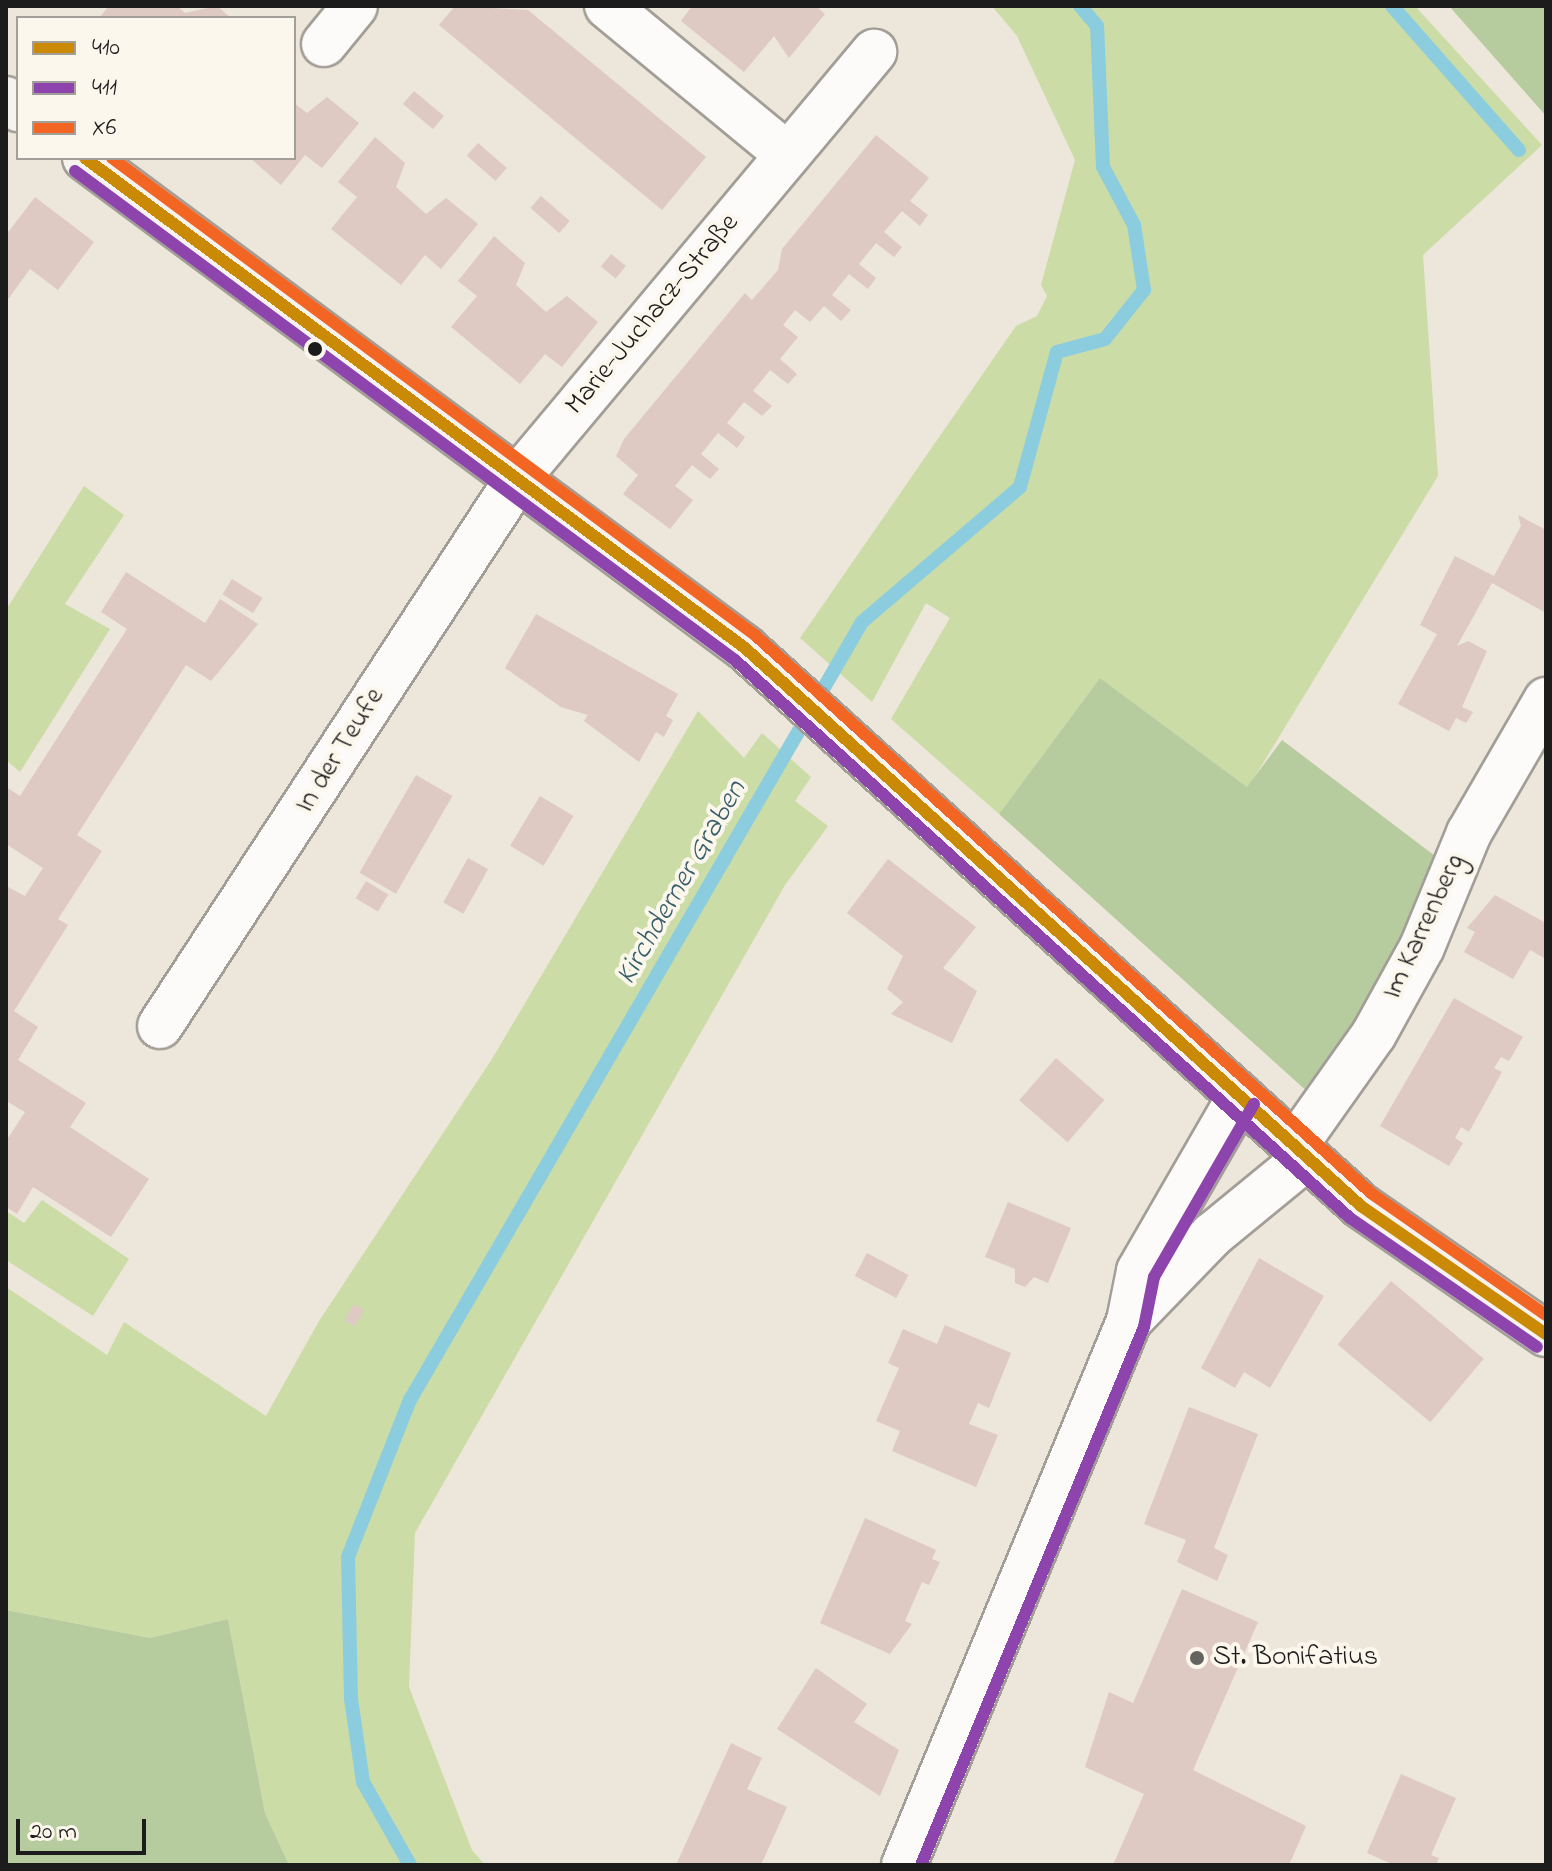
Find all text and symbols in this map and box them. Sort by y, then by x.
legend [16,16,296,160]
text: 410 [92,31,120,66]
text: 411 [92,71,117,106]
text: X6 [92,111,116,146]
street label: Marie-Juchacz-Straße [559,208,747,422]
unlabelled marker [307,341,323,357]
street label: In der Teufe [289,682,393,820]
water label: Kirchderner Graben [609,774,755,992]
street label: Im Karrenberg [1377,849,1473,1005]
place label: St. Bonifatius [1213,1641,1378,1675]
marker: St. Bonifatius [1188,1649,1206,1667]
scale bar [20,1803,150,1853]
text: 20 m [30,1815,77,1850]

